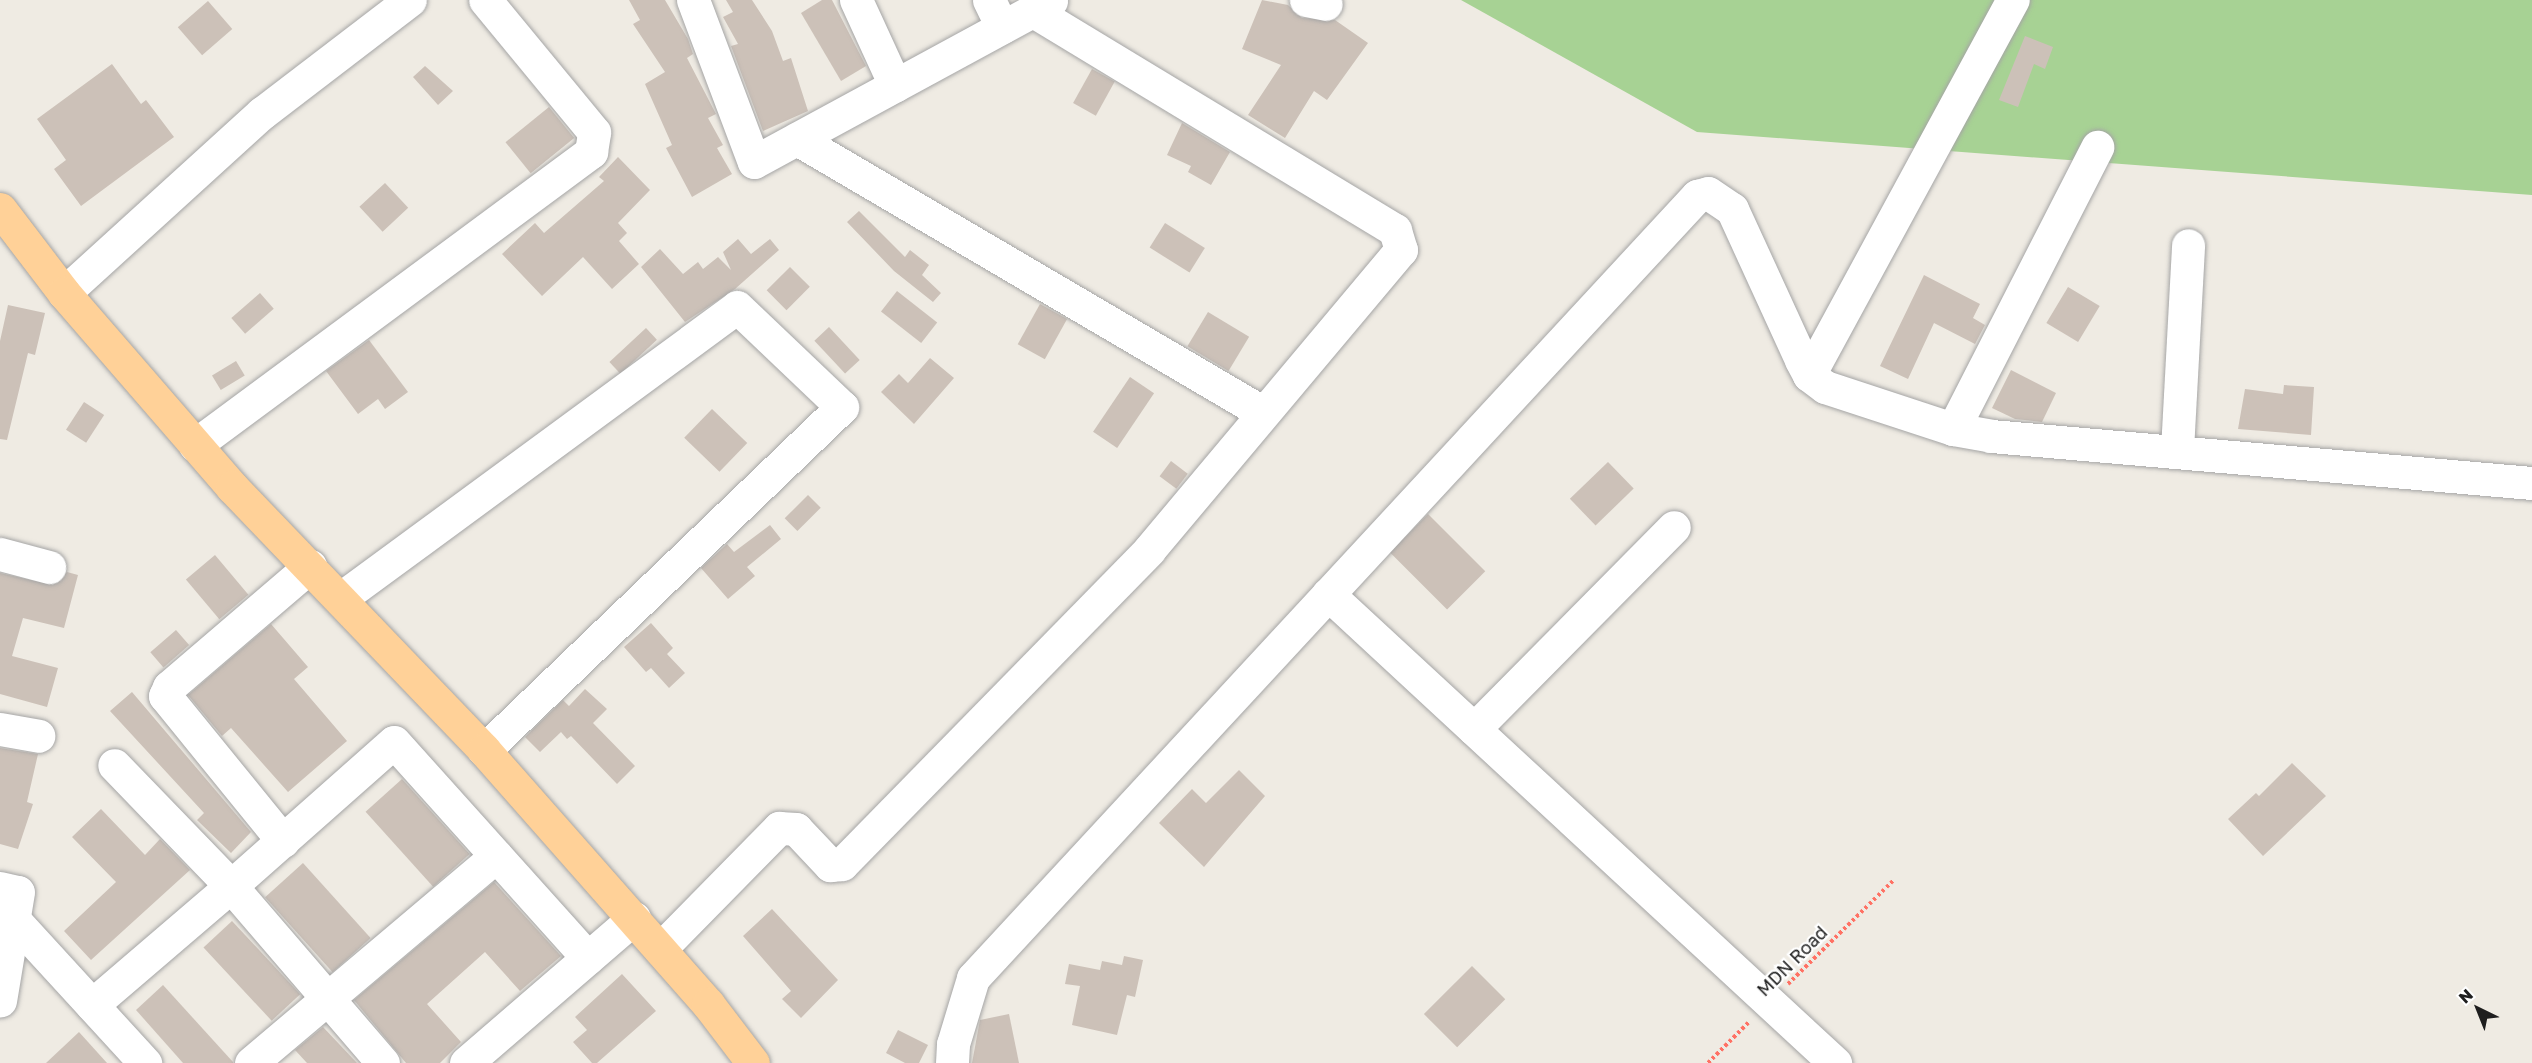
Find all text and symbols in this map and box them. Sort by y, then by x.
street label: MDN Road [1752,921,1832,1001]
north arrow [2448,979,2508,1039]
text: N [2454,984,2477,1007]

